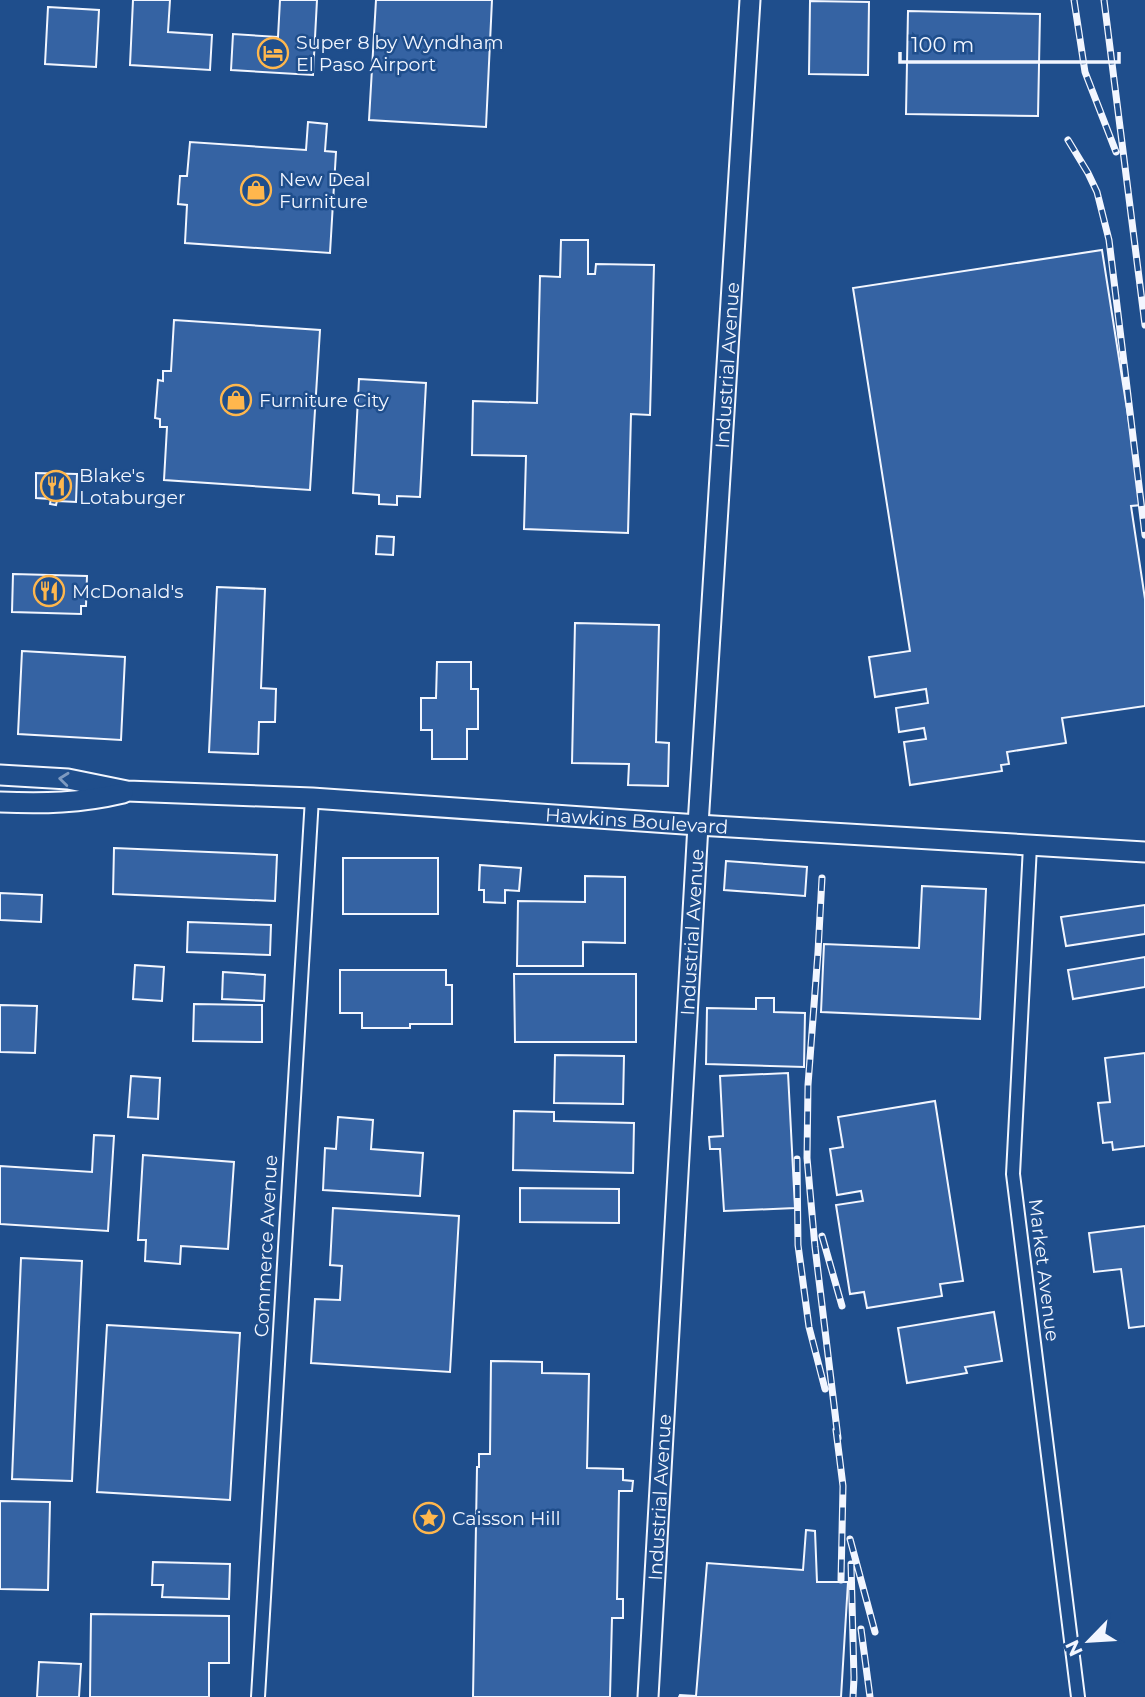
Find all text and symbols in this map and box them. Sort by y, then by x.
scale bar [900,21,1119,65]
place label: Super 8 by Wyndham El Paso Airport [296,31,504,76]
text: 100 m [911,32,974,57]
hotel icon: Super 8 by Wyndham El Paso Airport [256,36,290,70]
place label: New Deal Furniture [279,168,371,213]
shop icon: New Deal Furniture [239,173,273,207]
street label: Industrial Avenue [710,281,744,449]
shop icon: Furniture City [219,383,253,417]
place label: Furniture City [259,389,389,412]
place label: Blake's Lotaburger [79,464,186,509]
restaurant icon: Blake's Lotaburger [39,469,73,503]
restaurant icon: McDonald's [32,574,66,608]
place label: McDonald's [72,580,184,603]
one-way arrow [58,772,69,787]
street label: Hawkins Boulevard [544,803,729,838]
street label: Industrial Avenue [676,848,708,1016]
street label: Commerce Avenue [250,1154,282,1338]
street label: Market Avenue [1024,1197,1064,1343]
street label: Industrial Avenue [643,1413,676,1581]
place icon: Caisson Hill [412,1501,446,1535]
place label: Caisson Hill [452,1507,561,1530]
north arrow [1054,1606,1124,1676]
text: N [1060,1636,1088,1660]

